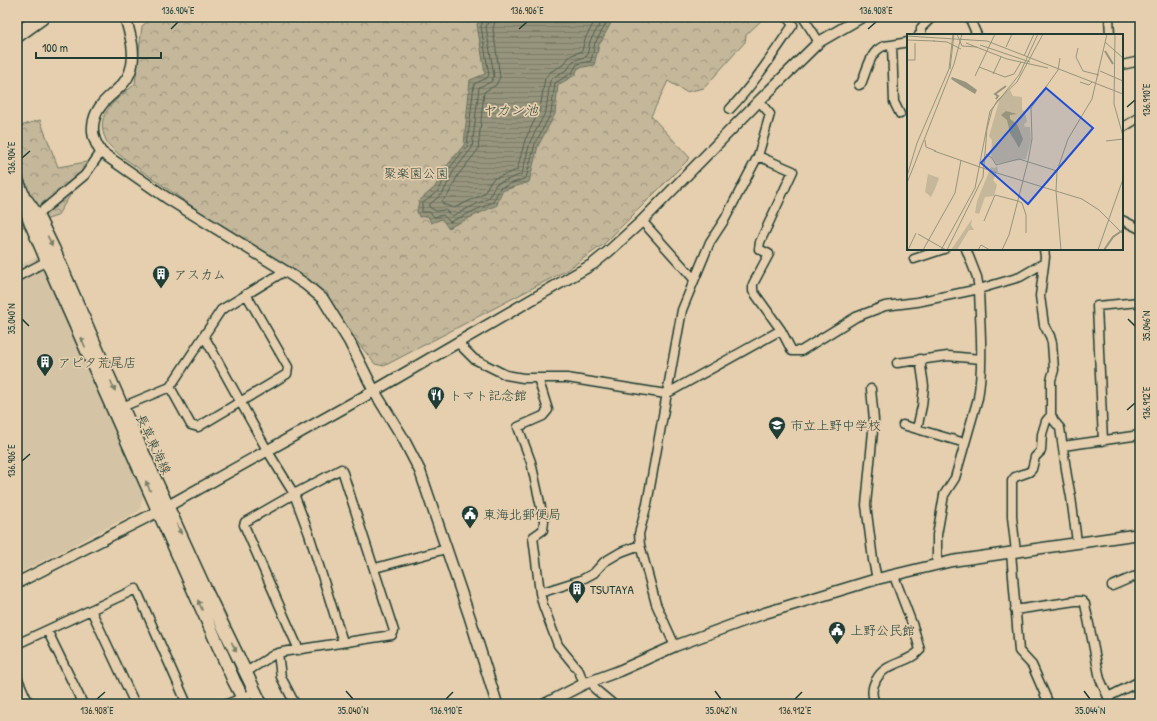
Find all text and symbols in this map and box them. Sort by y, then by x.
text: 136.904°E [162,4,195,17]
text: 136.906°E [510,4,544,17]
text: 136.908°E [859,4,893,17]
scale bar [36,34,161,60]
inset map [907,34,1123,250]
text: 100 m [42,39,68,56]
text: 136.910°E [1140,83,1153,116]
water label: ヤカン池 [482,100,539,119]
text: 136.904°E [5,141,18,174]
park label: 聚楽園公園 [383,164,449,182]
one-way arrow [47,235,53,247]
building icon: アスカム [151,264,171,289]
place label: アスカム [174,265,226,283]
text: 35.040°N [5,303,18,335]
text: 35.046°N [1140,311,1153,341]
one-way arrow [80,337,86,348]
building icon: アピタ荒尾店 [35,352,55,377]
place label: アピタ荒尾店 [58,353,136,371]
one-way arrow [110,380,116,392]
restaurant icon: トマト記念館 [426,385,446,410]
place label: トマト記念館 [449,386,527,404]
text: 136.912°E [1140,386,1153,419]
street label: 長草東海線 [132,411,176,478]
school or university icon: 市立上野中学校 [767,415,787,440]
place label: 市立上野中学校 [790,416,881,434]
text: 136.906°E [5,444,18,478]
one-way arrow [145,481,151,492]
public building icon: 東海北郵便局 [460,504,480,529]
place label: 東海北郵便局 [483,505,561,523]
one-way arrow [176,524,182,535]
building icon: TSUTAYA [567,579,587,604]
place label: TSUTAYA [590,580,634,598]
one-way arrow [197,599,204,611]
public building icon: 上野公民館 [827,620,847,645]
place label: 上野公民館 [850,621,915,639]
one-way arrow [231,641,237,653]
text: 136.908°E [80,704,114,717]
text: 35.040°N [337,704,369,717]
text: 136.910°E [430,704,463,717]
text: 35.042°N [705,704,737,717]
text: 136.912°E [779,704,812,717]
text: 35.044°N [1075,704,1105,717]

